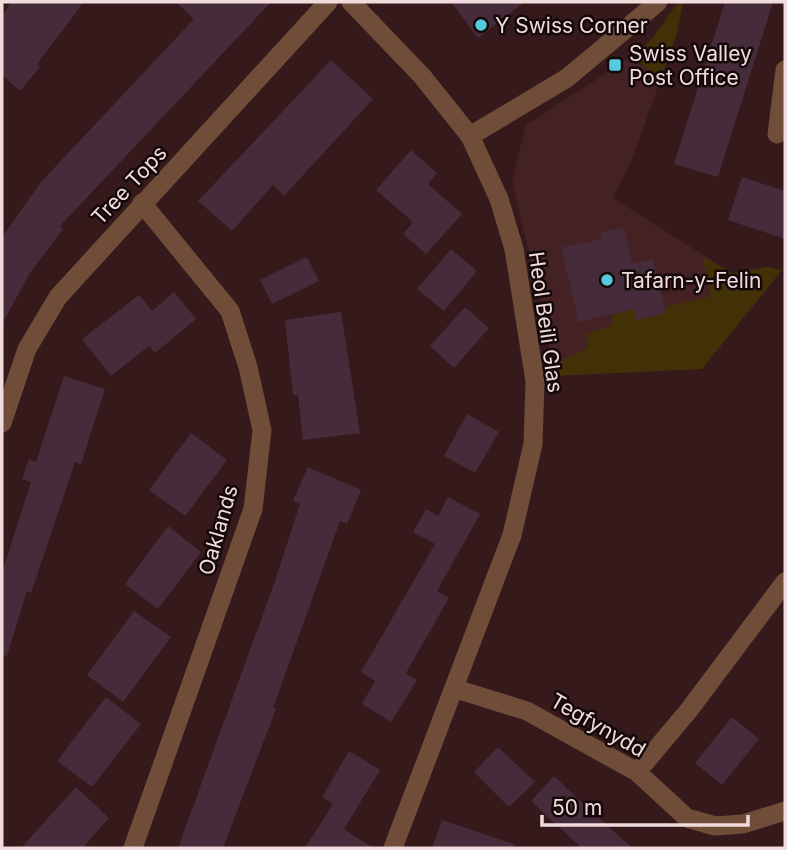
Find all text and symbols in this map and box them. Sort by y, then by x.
place label: Y Swiss Corner [495,13,648,38]
marker: Y Swiss Corner [473,17,489,33]
place label: Swiss Valley Post Office [629,41,752,90]
marker: Swiss Valley Post Office [607,57,623,73]
street label: Tree Tops [86,140,172,230]
street label: Heol Beili Glas [524,250,568,394]
place label: Tafarn-y-Felin [621,268,761,293]
marker: Tafarn-y-Felin [599,272,615,288]
street label: Oaklands [193,482,243,578]
street label: Tegfynydd [546,688,650,762]
scale bar [542,784,748,828]
text: 50 m [552,795,602,820]

